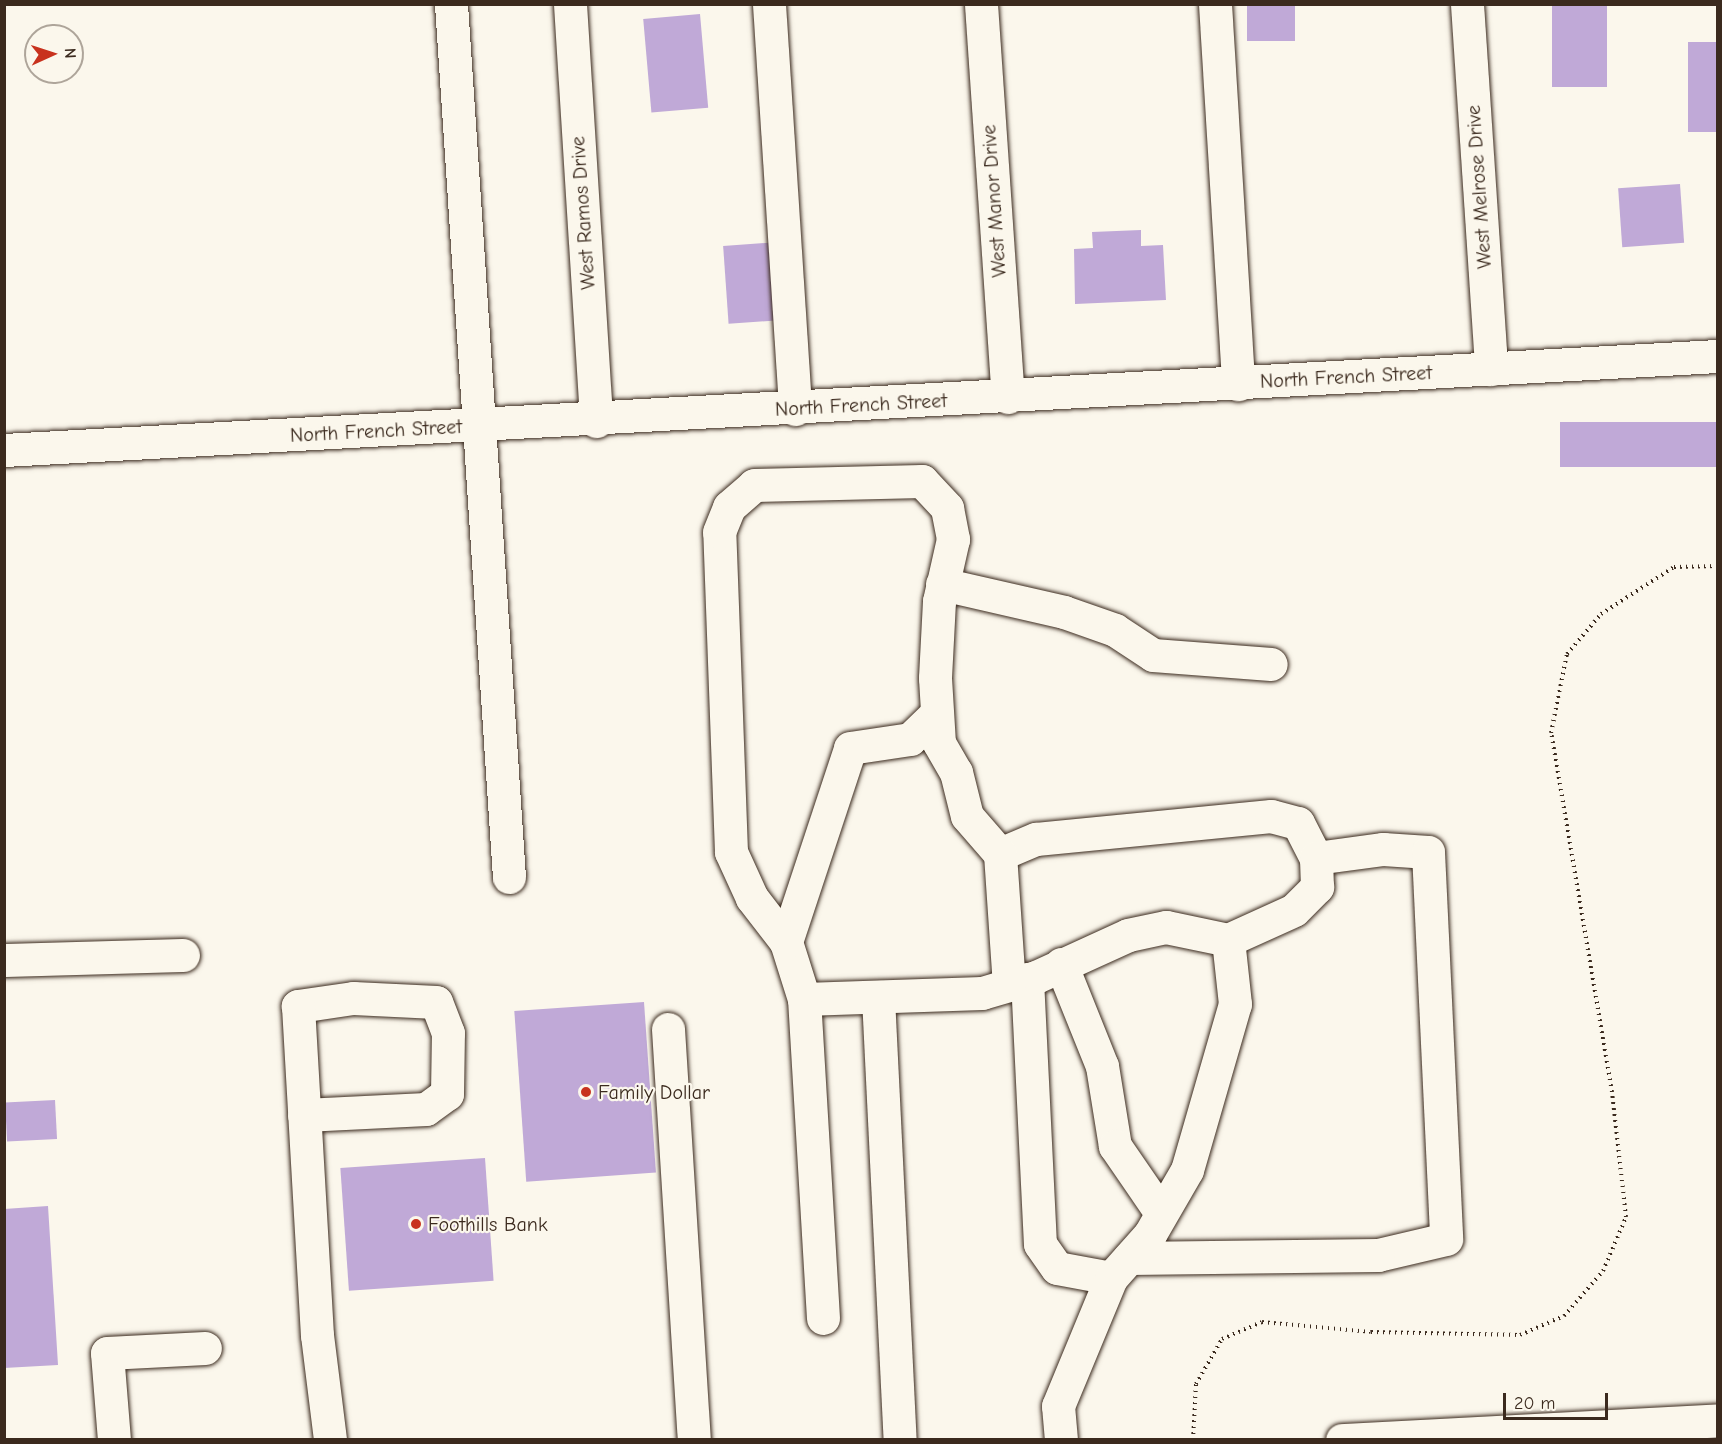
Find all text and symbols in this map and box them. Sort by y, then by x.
north arrow [24,24,84,84]
text: N [61,47,79,59]
street label: West Melrose Drive [1461,104,1497,270]
street label: West Manor Drive [977,124,1011,278]
street label: West Ramos Drive [566,135,600,291]
street label: North French Street [1259,361,1433,393]
street label: North French Street [774,389,948,421]
street label: North French Street [289,415,463,447]
place label: Family Dollar [598,1080,710,1104]
marker: Family Dollar [579,1085,593,1099]
place label: Foothills Bank [428,1212,548,1236]
marker: Foothills Bank [409,1217,423,1231]
scale bar [1506,1381,1611,1419]
text: 20 m [1514,1393,1555,1414]

